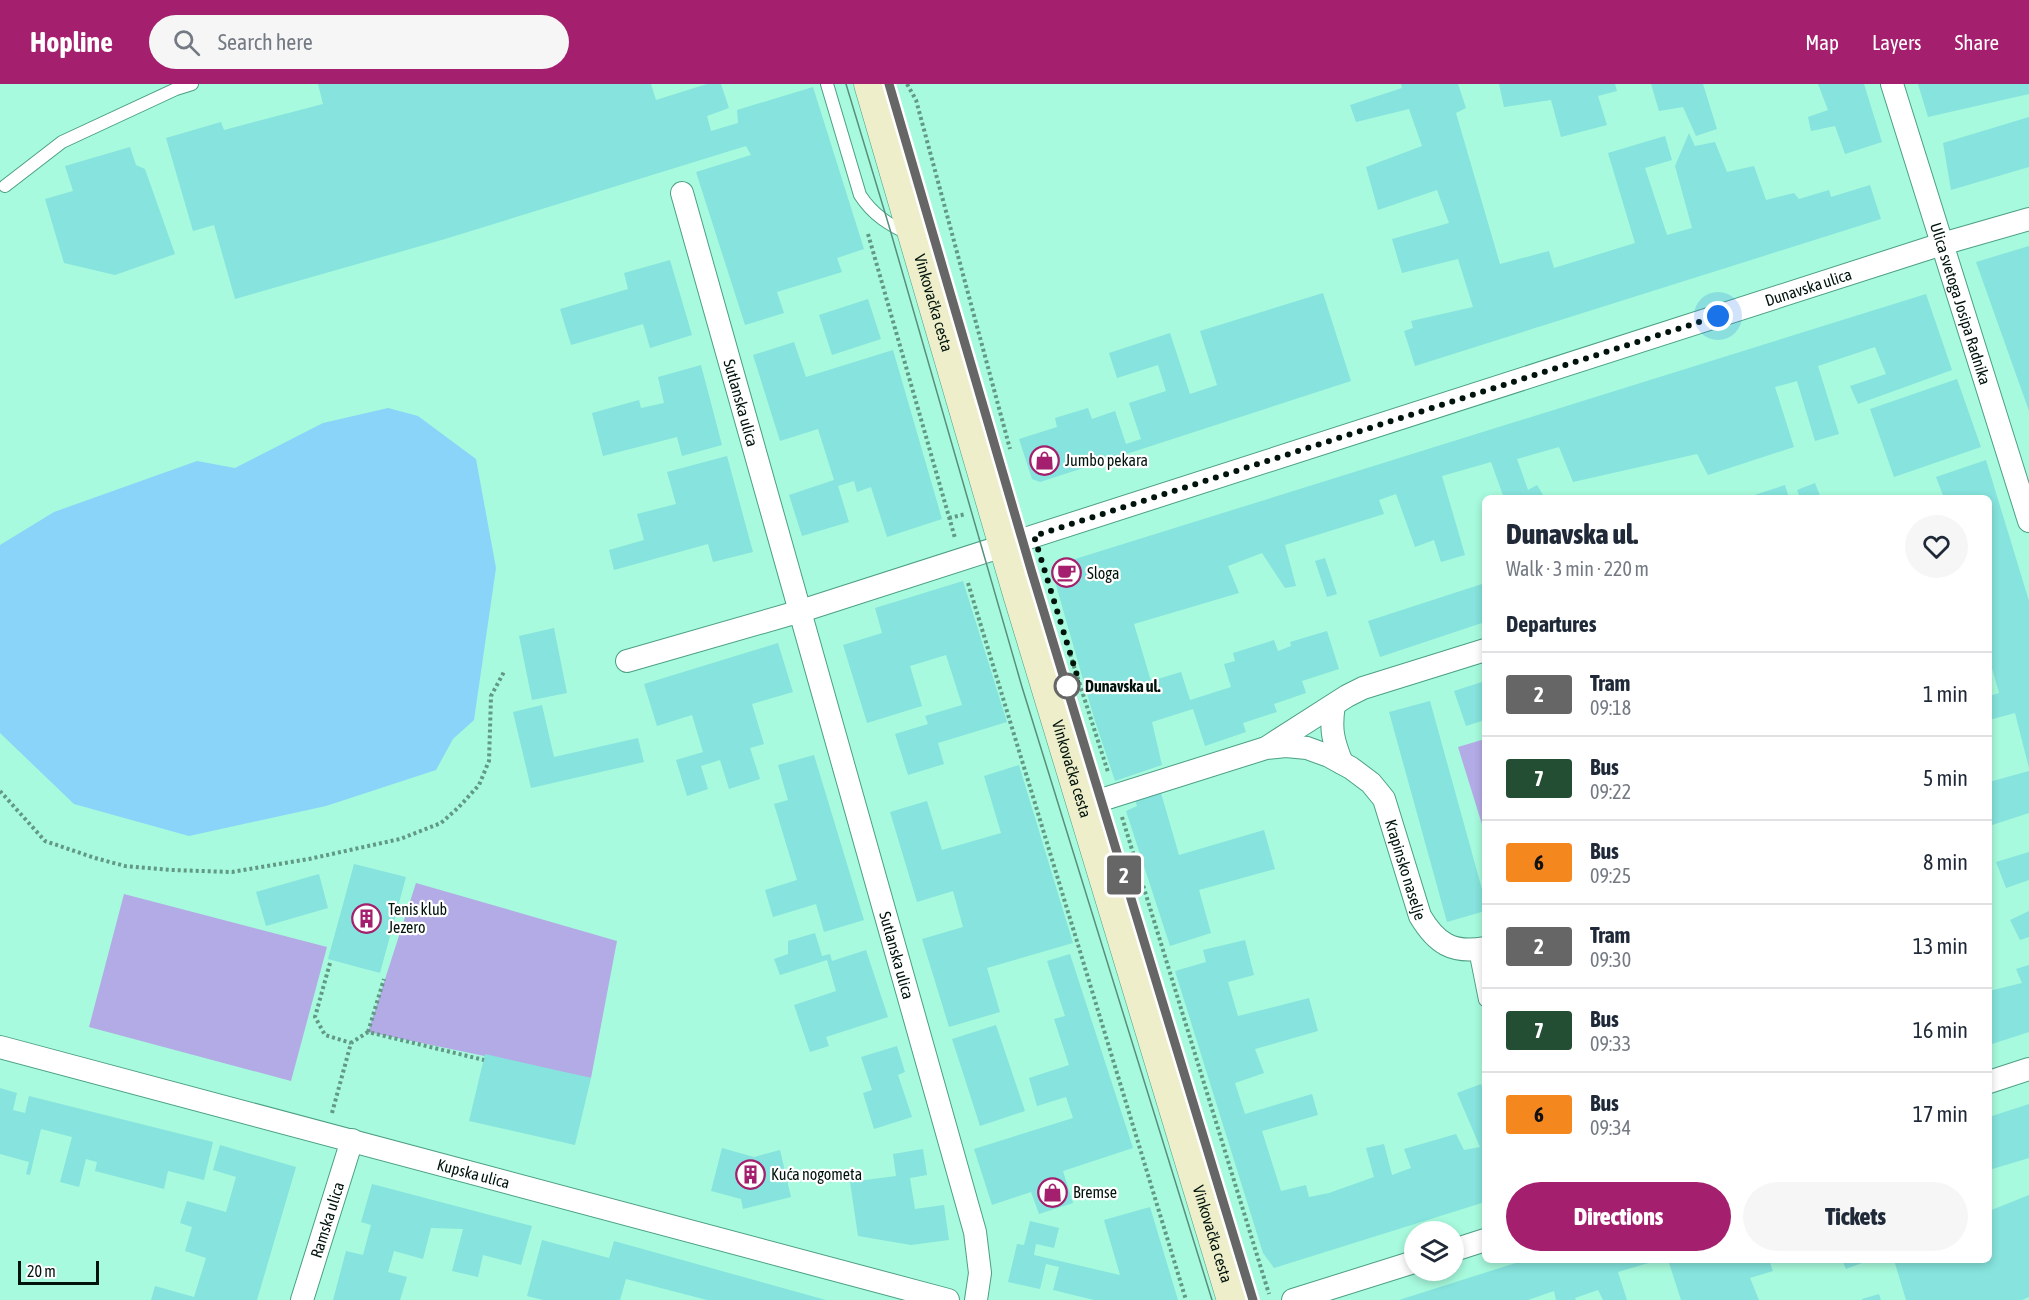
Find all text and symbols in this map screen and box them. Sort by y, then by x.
search box [149,15,569,69]
text: Hopline [30,26,113,58]
icon: search [170,26,203,59]
text: Search here [218,29,313,55]
text: Map [1805,30,1839,54]
text: Layers [1872,30,1922,54]
text: Share [1955,30,1999,54]
street label: Ulica svetoga Josipa Radnika [1927,220,1995,387]
street label: Vinkovačka cesta [911,252,957,354]
street label: Dunavska ulica [1763,265,1854,309]
your location [1703,301,1733,331]
street label: Sutlanska ulica [720,357,762,449]
shop icon: Jumbo pekara [1028,444,1060,476]
place label: Jumbo pekara [1065,451,1148,470]
button: heart [1905,515,1968,578]
text: Dunavska ul. [1506,518,1638,550]
cafe icon: Sloga [1050,557,1082,589]
text: Walk · 3 min · 220 m [1506,557,1649,580]
place label: Sloga [1087,564,1119,583]
text: Departures [1506,611,1596,637]
text: Tram [1590,670,1630,696]
marker: Dunavska ul. [1054,673,1080,699]
place label: Dunavska ul. [1085,677,1161,695]
text: 1 min [1923,681,1968,707]
text: 2 [1534,682,1544,706]
text: 09:18 [1590,696,1631,719]
street label: Vinkovačka cesta [1049,718,1095,820]
text: Bus [1590,754,1619,780]
text: 5 min [1923,765,1968,791]
text: 7 [1534,766,1544,790]
text: 09:22 [1590,780,1631,803]
street label: Krapinsko naselje [1382,817,1430,922]
text: Bus [1590,838,1619,864]
text: 8 min [1923,849,1968,875]
text: 6 [1534,850,1544,874]
line badge: 2 [1104,856,1144,894]
text: 2 [1119,863,1129,887]
text: 09:25 [1590,864,1631,887]
place label: Tenis klub Jezero [388,900,447,936]
building icon: Tenis klub Jezero [351,902,383,934]
street label: Sutlanska ulica [876,910,918,1001]
text: Tram [1590,922,1630,948]
text: 13 min [1913,933,1968,959]
text: 2 [1534,934,1544,958]
text: 09:30 [1590,948,1631,971]
text: Bus [1590,1006,1619,1032]
text: 16 min [1913,1017,1968,1043]
text: 7 [1534,1018,1544,1042]
text: 09:33 [1590,1032,1631,1055]
text: Bus [1590,1090,1619,1116]
text: 17 min [1913,1101,1968,1127]
text: 6 [1534,1102,1544,1126]
text: 09:34 [1590,1116,1631,1139]
street label: Kupska ulica [435,1155,512,1192]
building icon: Kuća nogometa [734,1158,766,1190]
place label: Kuća nogometa [771,1165,862,1184]
shop icon: Bremse [1036,1176,1068,1208]
street label: Ramska ulica [307,1180,347,1260]
button: Directions [1506,1182,1731,1251]
button: Tickets [1743,1182,1968,1251]
place label: Bremse [1073,1183,1117,1201]
street label: Vinkovačka cesta [1190,1183,1236,1285]
map controls [1404,1221,1464,1281]
button: layers [1404,1221,1464,1281]
scale bar [18,1258,99,1286]
text: 20 m [27,1262,56,1280]

